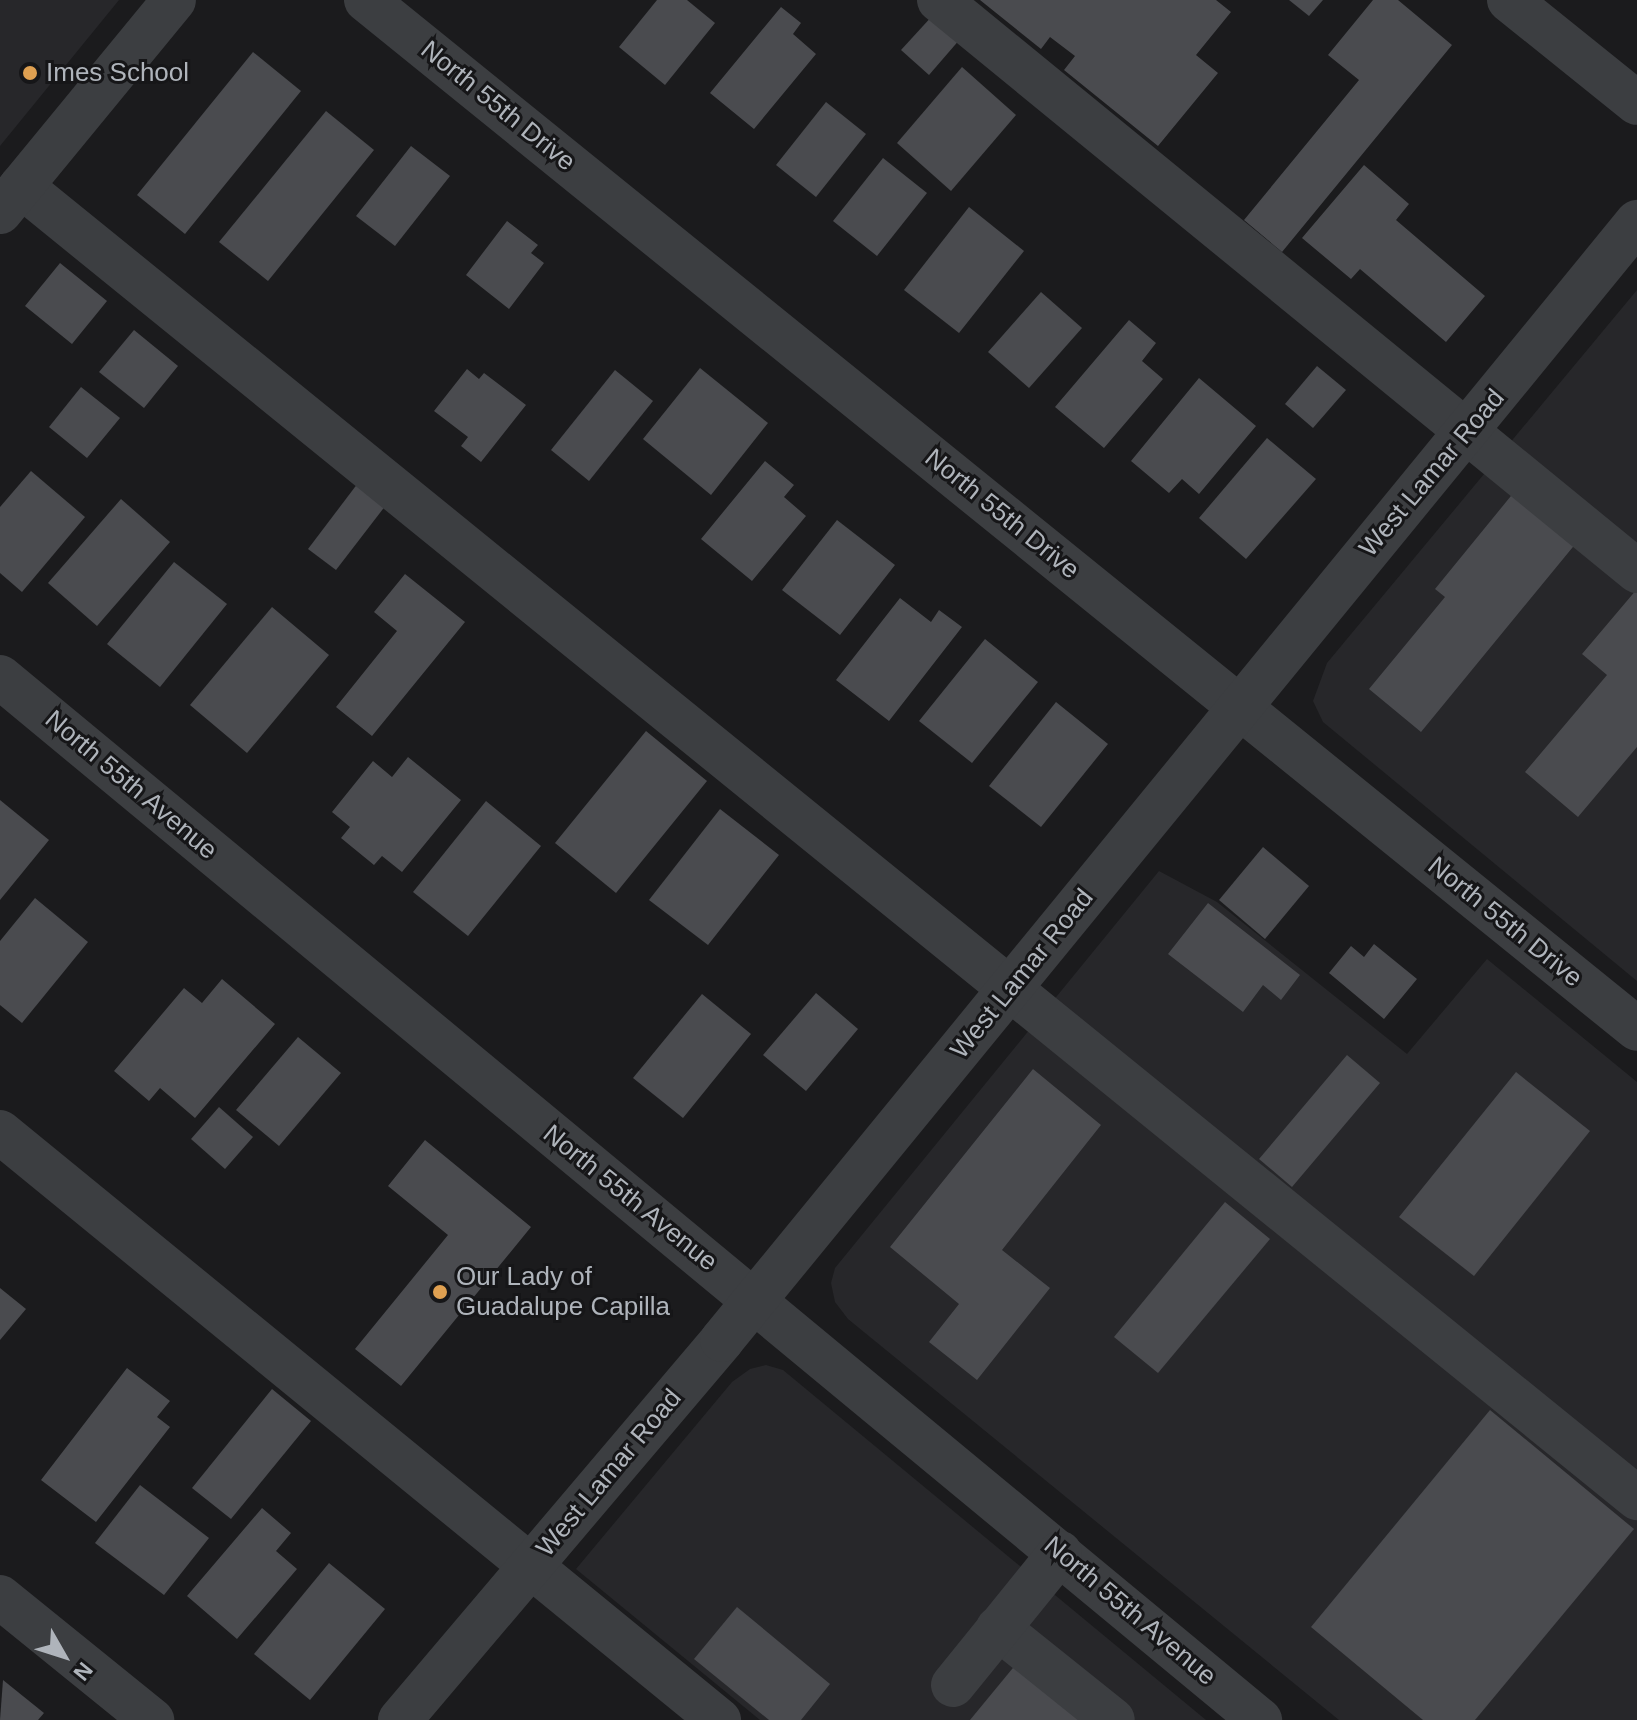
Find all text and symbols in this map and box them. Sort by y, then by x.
street label: North 55th Drive [415,34,581,178]
place label: Imes School [46,57,189,89]
marker: Imes School [21,64,39,82]
street label: West Lamar Road [1353,383,1511,563]
street label: North 55th Drive [919,442,1085,586]
street label: North 55th Avenue [38,704,224,866]
street label: North 55th Drive [1422,850,1588,994]
street label: West Lamar Road [944,883,1100,1065]
street label: North 55th Avenue [536,1118,724,1278]
place label: Our Lady of Guadalupe Capilla [456,1261,670,1322]
marker: Our Lady of Guadalupe Capilla [431,1283,449,1301]
street label: West Lamar Road [530,1383,688,1563]
street label: North 55th Avenue [1037,1530,1223,1692]
north arrow [24,1616,104,1696]
text: N [68,1657,98,1685]

